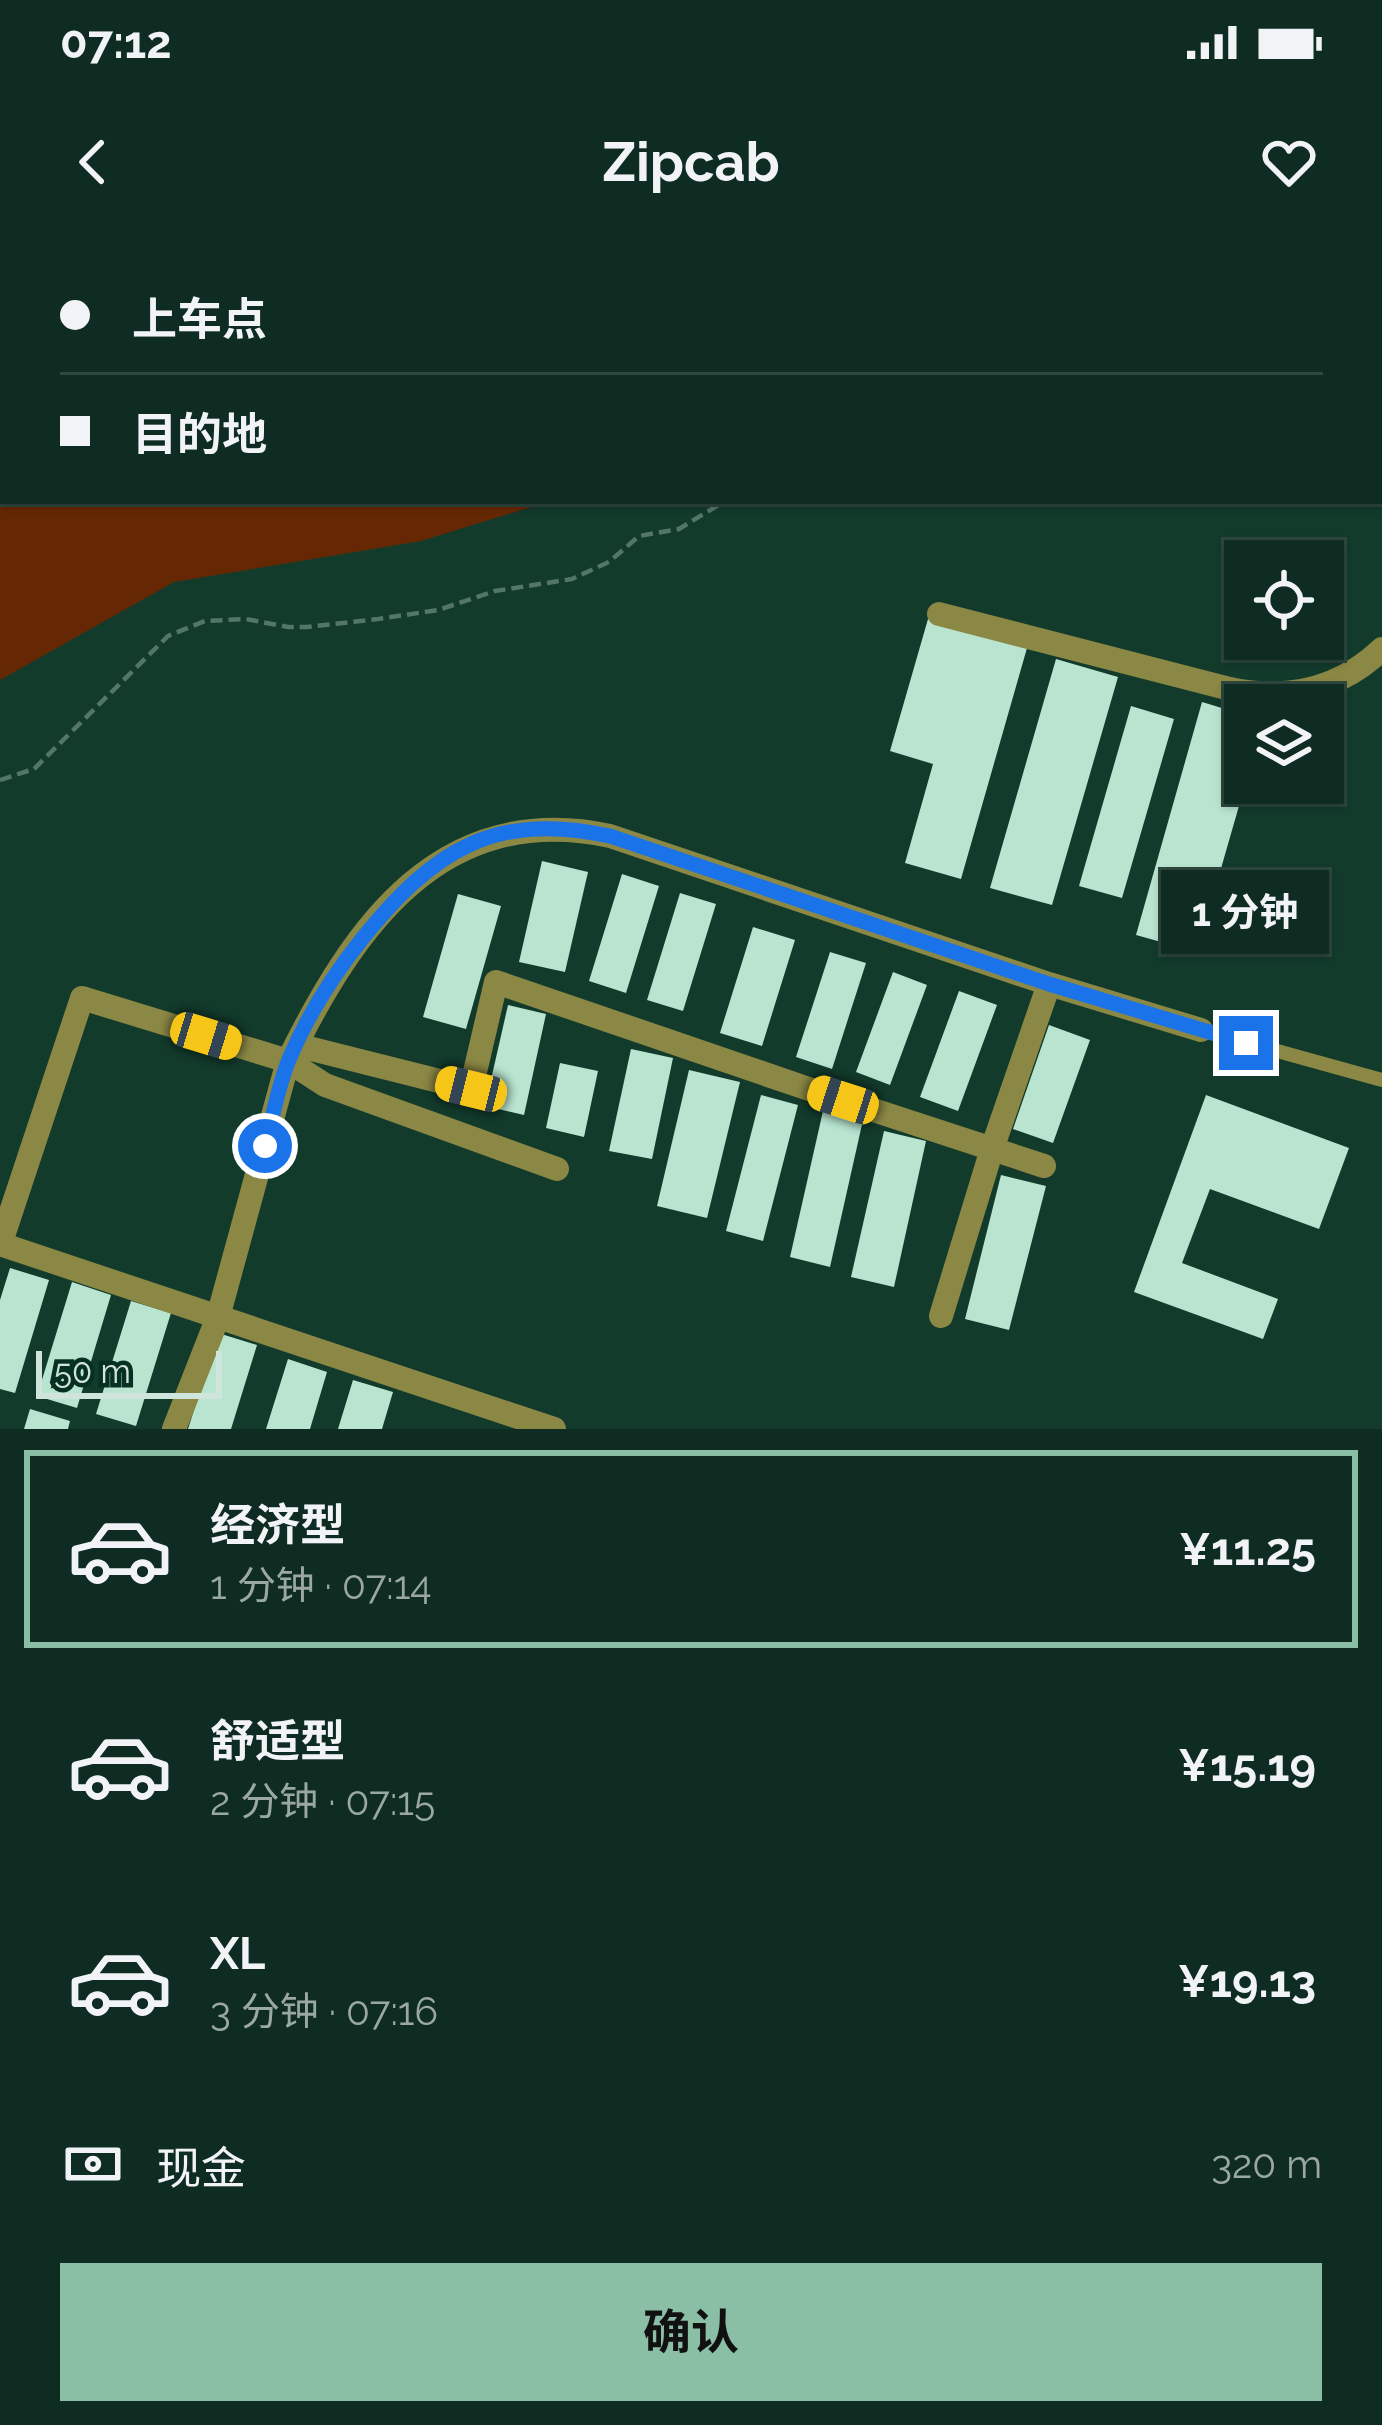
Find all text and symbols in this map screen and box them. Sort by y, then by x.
text: 07:12 [60,16,172,69]
icon: back [60,129,126,195]
icon: heart [1256,129,1322,195]
text: Zipcab [602,130,780,194]
text: 上车点 [132,293,267,346]
text: 目的地 [132,408,267,461]
map controls [1224,540,1344,804]
button: locate [1224,540,1344,660]
button: layers [1224,684,1344,804]
callout: 1 分钟 [1162,869,1330,953]
text: 1 分钟 [1192,889,1298,935]
car [166,1008,246,1064]
route end [1219,1016,1273,1070]
car [432,1063,510,1115]
car [803,1072,883,1128]
route start [238,1119,292,1173]
scale bar [36,1345,222,1398]
text: 50 m [54,1352,131,1391]
icon: car [66,1495,174,1603]
text: 经济型 [210,1499,345,1552]
text: ¥11.25 [1179,1523,1316,1576]
text: 1 分钟 · 07:14 [210,1562,432,1608]
icon: car [66,1711,174,1819]
text: 舒适型 [210,1715,345,1768]
text: ¥15.19 [1178,1739,1316,1792]
text: 2 分钟 · 07:15 [210,1778,435,1824]
icon: car [66,1927,174,2035]
text: XL [210,1927,265,1980]
text: ¥19.13 [1178,1955,1316,2008]
text: 3 分钟 · 07:16 [210,1988,438,2034]
icon: cash [60,2131,126,2197]
text: 320 m [1211,2141,1322,2187]
text: 现金 [156,2142,246,2195]
button: 确认 [60,2263,1322,2401]

